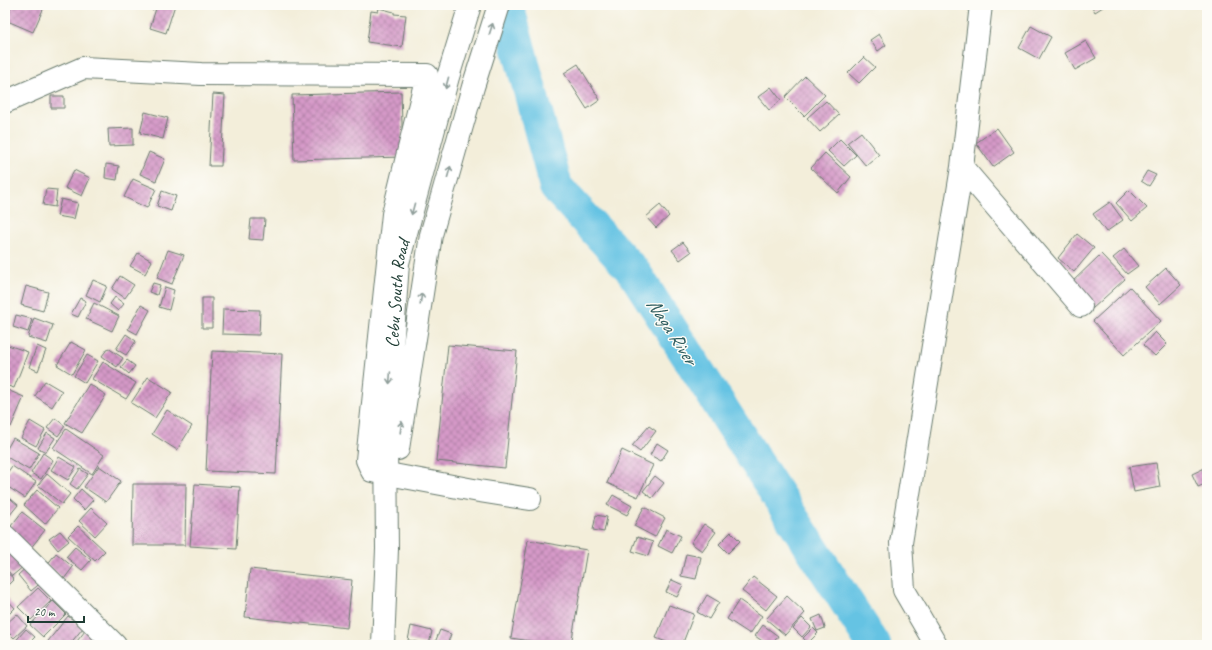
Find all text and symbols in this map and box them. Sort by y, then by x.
one-way arrow [488,23,496,35]
one-way arrow [443,76,450,89]
one-way arrow [445,166,453,179]
one-way arrow [409,202,416,215]
street label: Cebu South Road [380,233,417,349]
one-way arrow [417,293,425,306]
water label: Naga River [641,293,705,372]
one-way arrow [386,371,393,384]
one-way arrow [397,421,405,434]
scale bar [28,598,84,624]
text: 20 m [34,604,56,620]

